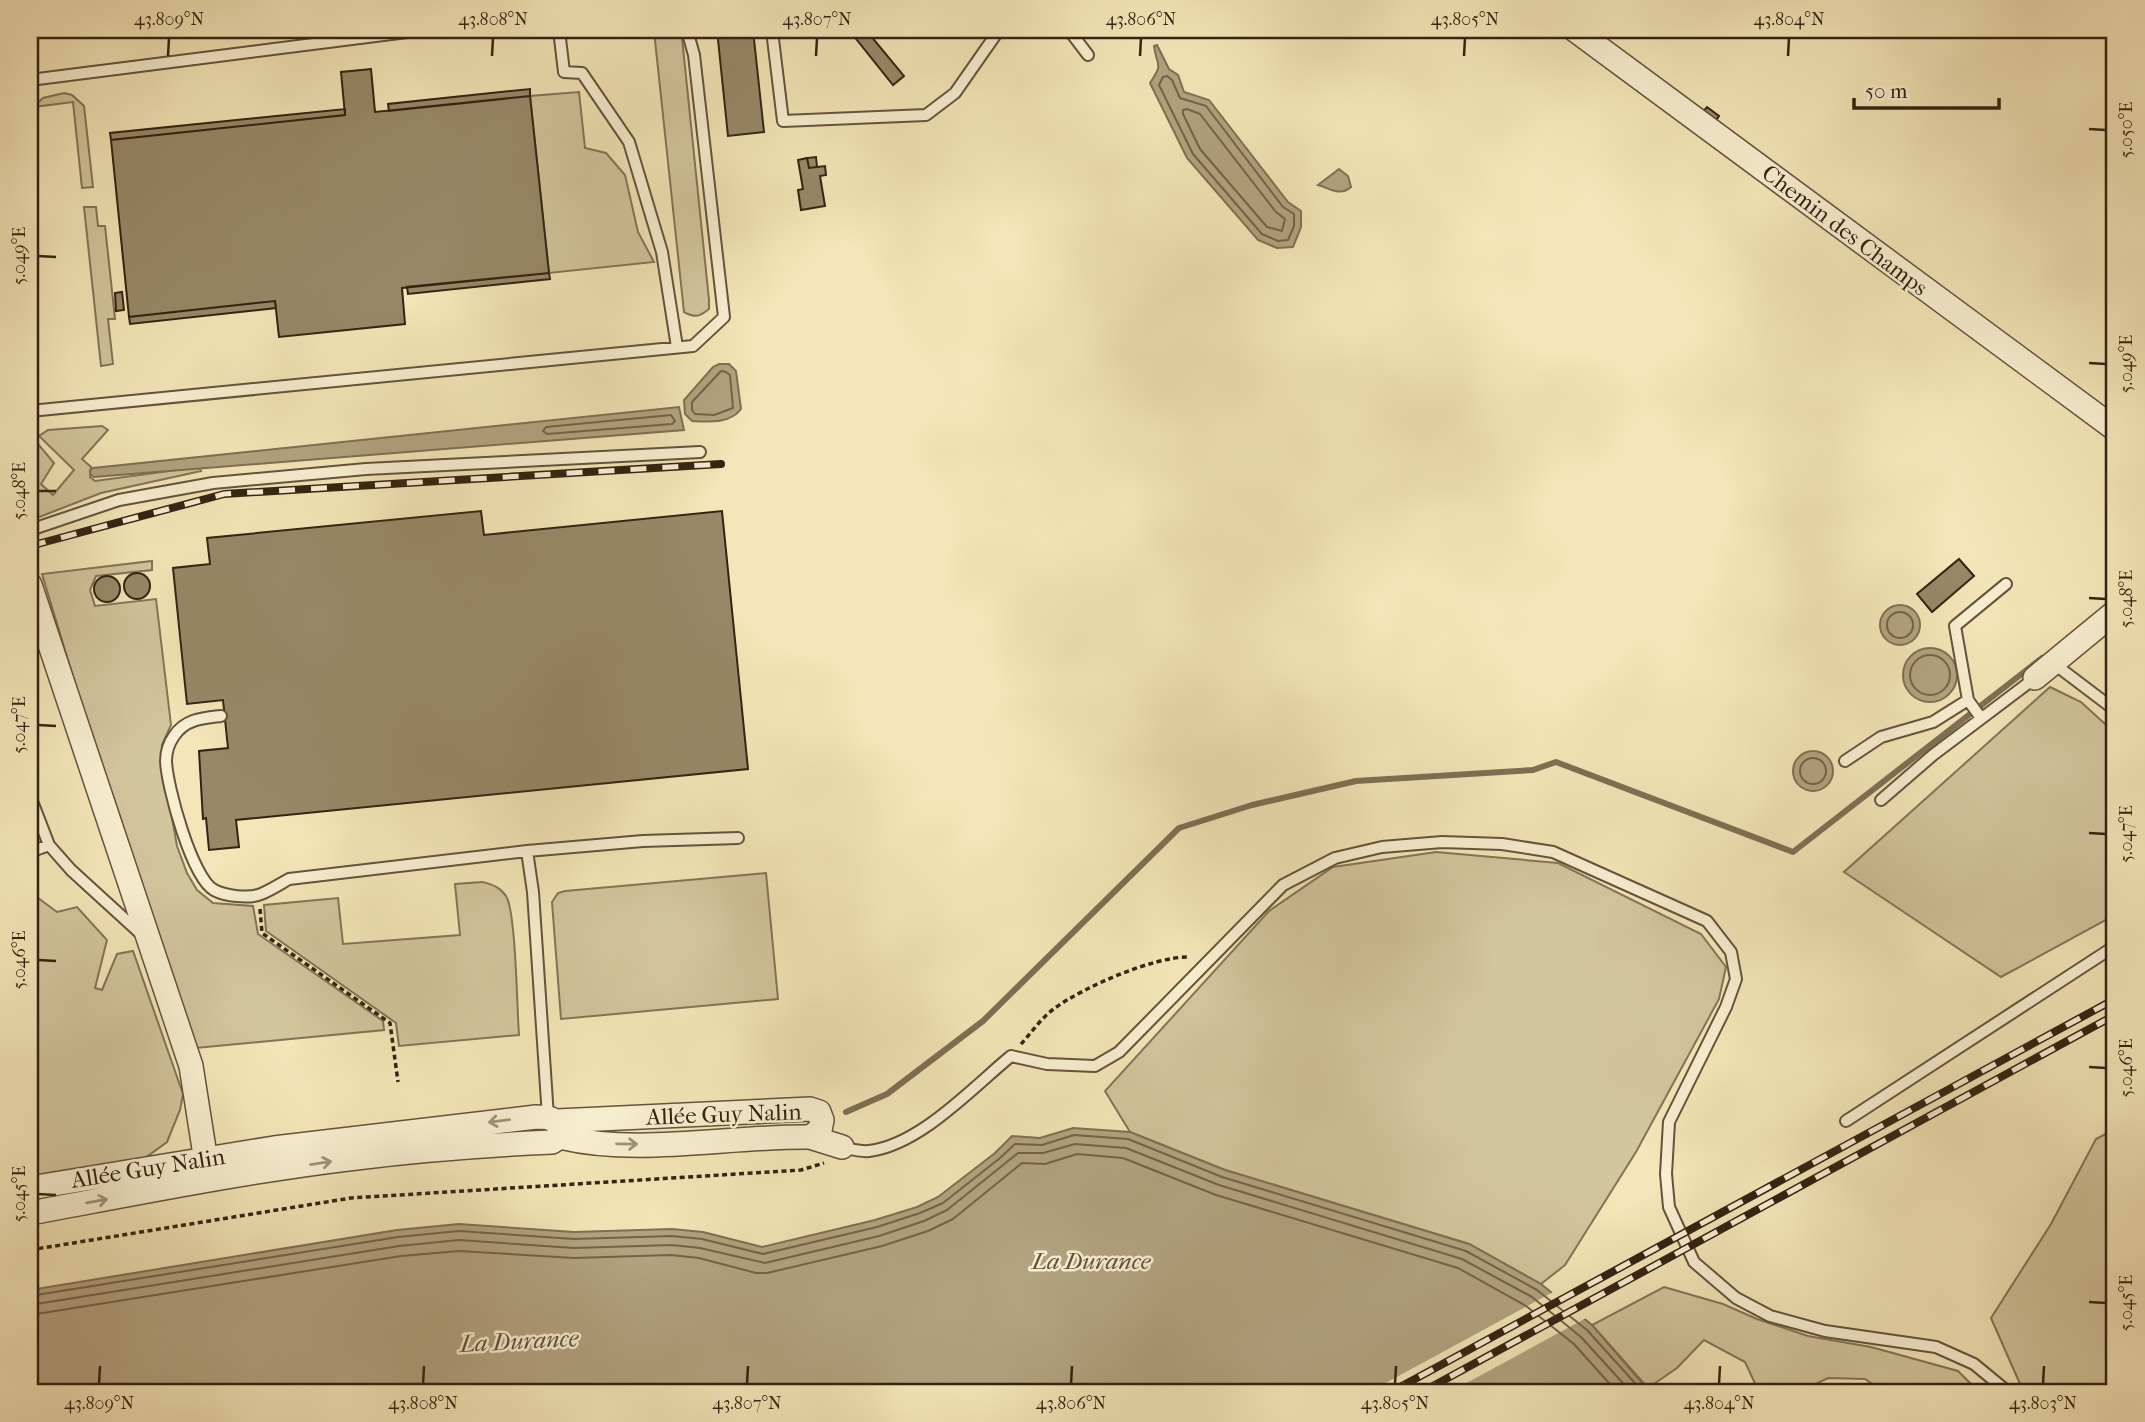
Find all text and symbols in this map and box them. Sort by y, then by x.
text: 43.809°N [134,9,204,30]
text: 43.808°N [458,9,528,30]
text: 43.807°N [782,9,852,30]
text: 43.806°N [1106,9,1177,30]
text: 43.805°N [1431,9,1500,30]
text: 43.804°N [1753,9,1825,30]
scale bar [1854,66,2000,110]
text: 50 m [1865,79,1908,103]
text: 5.050°E [2116,102,2137,158]
street label: Chemin des Champs [1757,159,1933,301]
text: 5.049°E [9,227,30,285]
text: 5.049°E [2116,335,2137,393]
text: 5.048°E [9,462,30,520]
text: 5.048°E [2116,570,2137,628]
text: 5.047°E [9,696,30,754]
text: 5.047°E [2116,805,2137,863]
text: 5.046°E [9,931,30,989]
text: 5.046°E [2116,1039,2137,1097]
street label: Allée Guy Nalin [645,1098,803,1131]
one-way arrow [488,1115,511,1128]
one-way arrow [615,1137,638,1150]
street label: Allée Guy Nalin [68,1143,228,1194]
one-way arrow [309,1156,332,1169]
text: 5.045°E [9,1166,30,1222]
one-way arrow [85,1194,108,1207]
water label: La Durance [1030,1247,1152,1275]
text: 5.045°E [2116,1275,2137,1331]
water label: La Durance [457,1324,580,1358]
text: 43.809°N [64,1393,134,1414]
text: 43.808°N [388,1393,458,1414]
text: 43.807°N [712,1393,782,1414]
text: 43.806°N [1036,1393,1107,1414]
text: 43.805°N [1361,1393,1430,1414]
text: 43.804°N [1683,1393,1755,1414]
text: 43.803°N [2009,1393,2077,1414]

